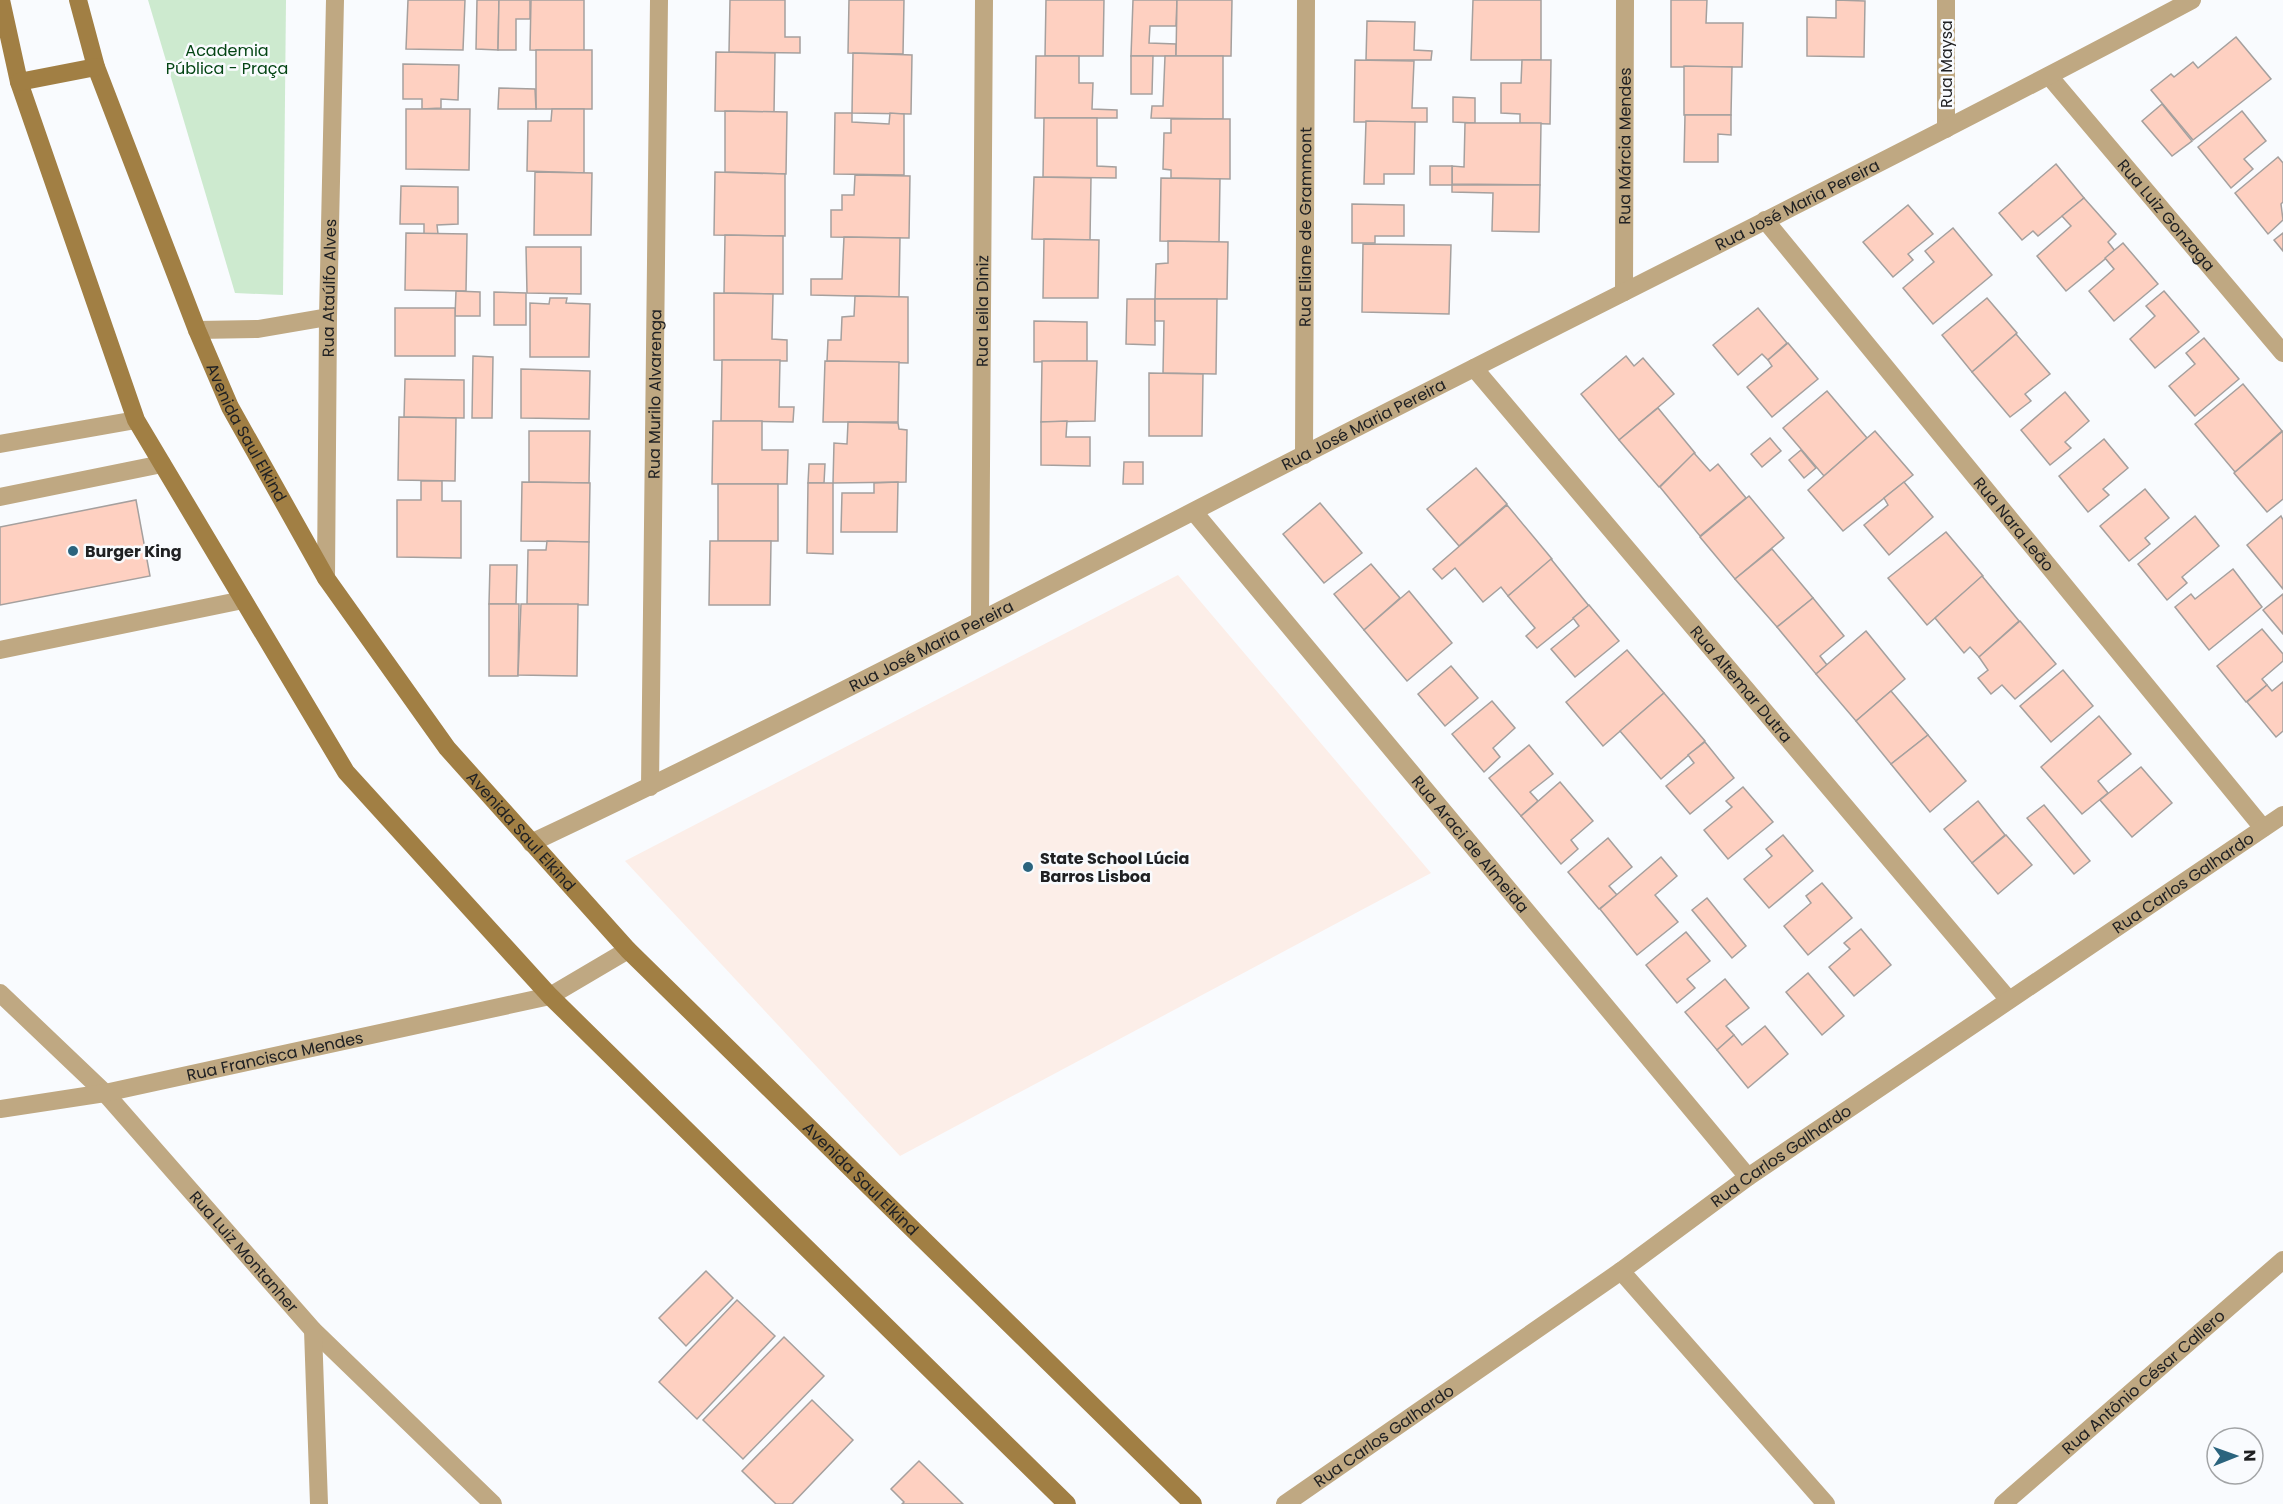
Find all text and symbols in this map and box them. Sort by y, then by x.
street label: Rua Maysa [1935,20,1958,108]
park label: Academia Pública - Praça [166,39,288,80]
street label: Rua Márcia Mendes [1613,67,1637,225]
street label: Rua Eliane de Grammont [1294,127,1317,327]
street label: Rua José Maria Pereira [1711,154,1884,256]
street label: Rua Luiz Gonzaga [2112,154,2220,276]
street label: Rua Ataúlfo Alves [317,219,342,357]
street label: Rua Leila Diniz [971,255,994,367]
street label: Rua Murilo Alvarenga [643,309,667,479]
street label: Avenida Saul Elkind [201,360,292,506]
street label: Rua José Maria Pereira [1278,373,1450,476]
street label: Rua Nara Leão [1968,472,2059,577]
place label: Burger King [85,540,182,563]
marker: Burger King [66,544,80,558]
street label: Rua José Maria Pereira [845,595,1018,698]
street label: Rua Altemar Dutra [1685,621,1797,748]
street label: Avenida Saul Elkind [461,766,581,896]
street label: Rua Araci de Almeida [1406,771,1534,918]
street label: Rua Carlos Galhardo [2108,827,2259,939]
place label: State School Lúcia Barros Lisboa [1040,847,1189,888]
marker: State School Lúcia Barros Lisboa [1021,860,1035,874]
street label: Rua Francisca Mendes [184,1026,365,1087]
street label: Rua Carlos Galhardo [1706,1099,1856,1213]
street label: Avenida Saul Elkind [797,1117,924,1241]
street label: Rua Luiz Montanher [184,1186,304,1318]
street label: Rua Antônio César Callero [2057,1305,2230,1460]
street label: Rua Carlos Galhardo [1309,1379,1459,1493]
north arrow [2205,1426,2265,1486]
text: N [2238,1450,2261,1462]

